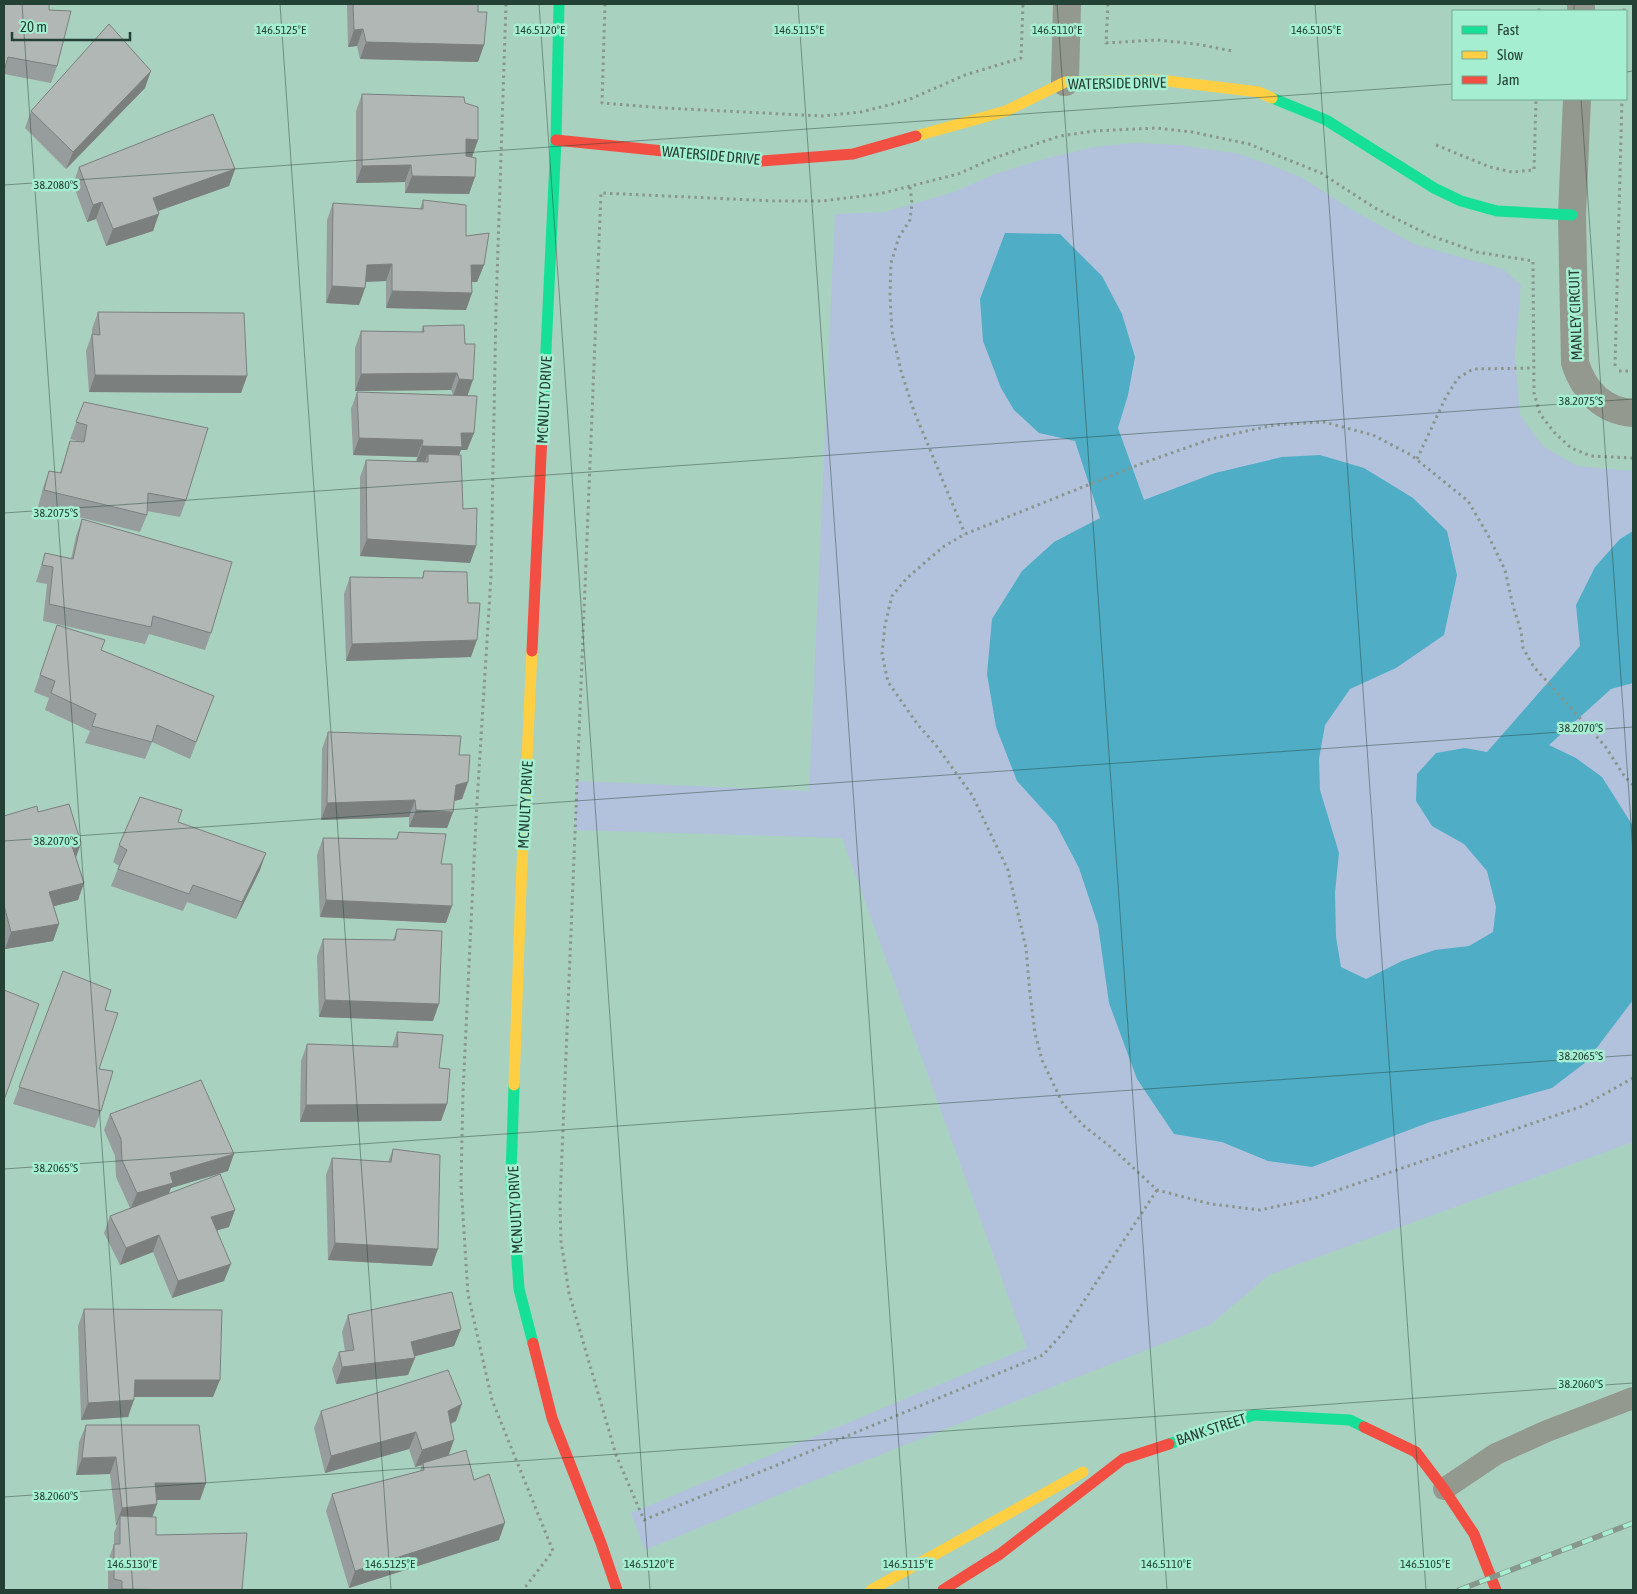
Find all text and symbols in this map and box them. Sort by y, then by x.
scale bar [12,10,130,42]
legend [1452,10,1627,100]
text: 20 m [20,18,47,35]
text: Fast [1497,21,1519,38]
text: 146.5125°E [256,23,306,37]
text: 146.5120°E [515,23,565,37]
text: 146.5115°E [774,23,824,37]
text: 146.5110°E [1032,23,1082,37]
text: 146.5105°E [1291,23,1341,37]
text: Slow [1497,46,1523,63]
text: Jam [1497,71,1520,88]
street label: WATERSIDE DRIVE [1068,74,1167,92]
street label: WATERSIDE DRIVE [661,142,761,168]
text: 38.2080°S [34,178,78,192]
street label: MANLEY CIRCUIT [1565,269,1585,361]
street label: MCNULTY DRIVE [533,355,555,444]
text: 38.2075°S [1559,394,1603,408]
text: 38.2075°S [34,506,78,520]
text: 38.2070°S [1559,721,1603,735]
street label: MCNULTY DRIVE [514,760,536,849]
text: 38.2070°S [34,834,78,848]
text: 38.2065°S [1559,1049,1603,1063]
text: 38.2065°S [34,1161,78,1175]
street label: MCNULTY DRIVE [504,1165,526,1254]
text: 38.2060°S [1559,1377,1603,1391]
street label: BANK STREET [1174,1410,1248,1448]
text: 38.2060°S [34,1489,78,1503]
text: 146.5130°E [107,1557,157,1571]
text: 146.5125°E [365,1557,415,1571]
text: 146.5120°E [624,1557,674,1571]
text: 146.5115°E [883,1557,933,1571]
text: 146.5110°E [1141,1557,1191,1571]
text: 146.5105°E [1400,1557,1450,1571]

